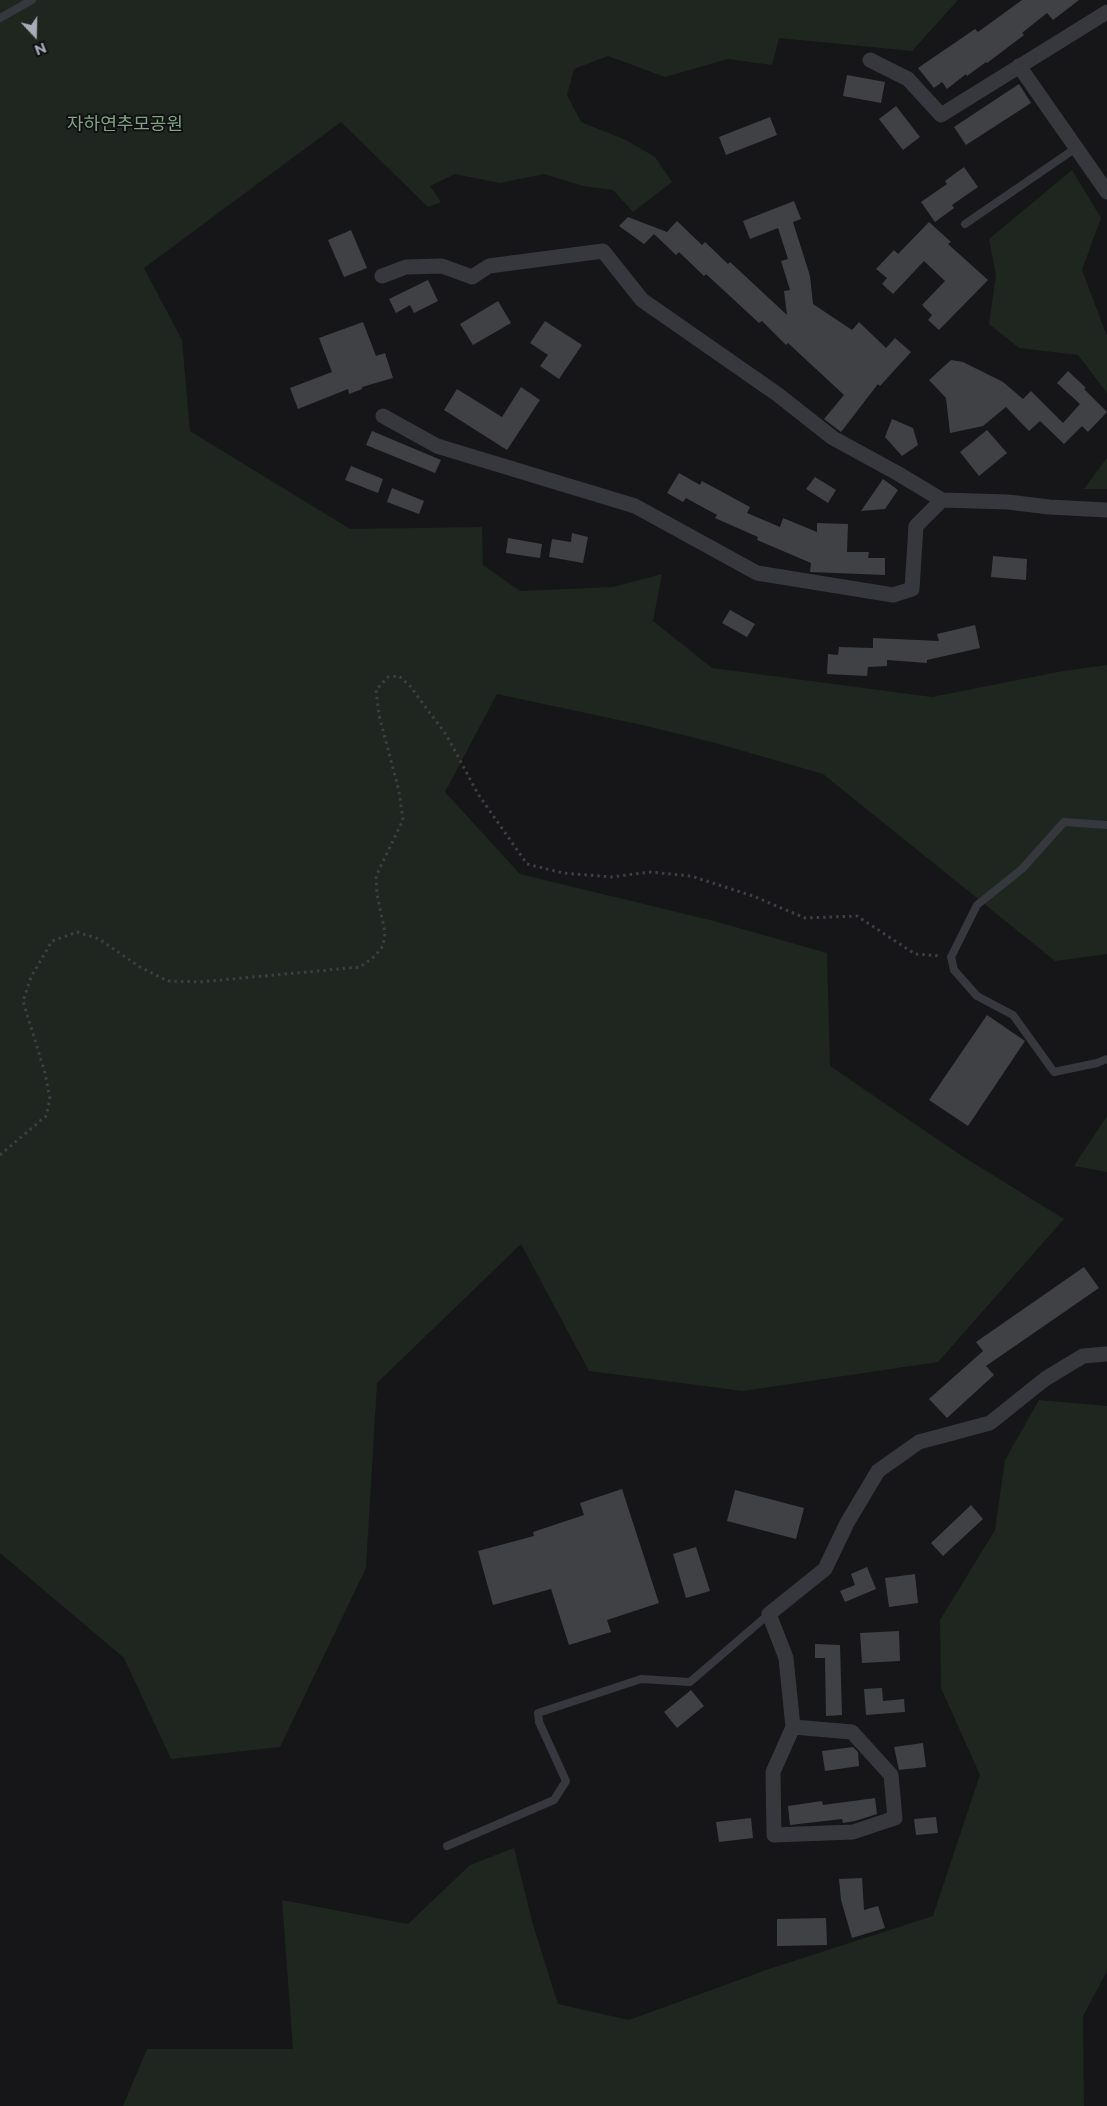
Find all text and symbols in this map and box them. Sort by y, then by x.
north arrow [10,10,60,60]
text: N [32,39,49,59]
park label: 자하연추모공원 [67,114,183,136]

